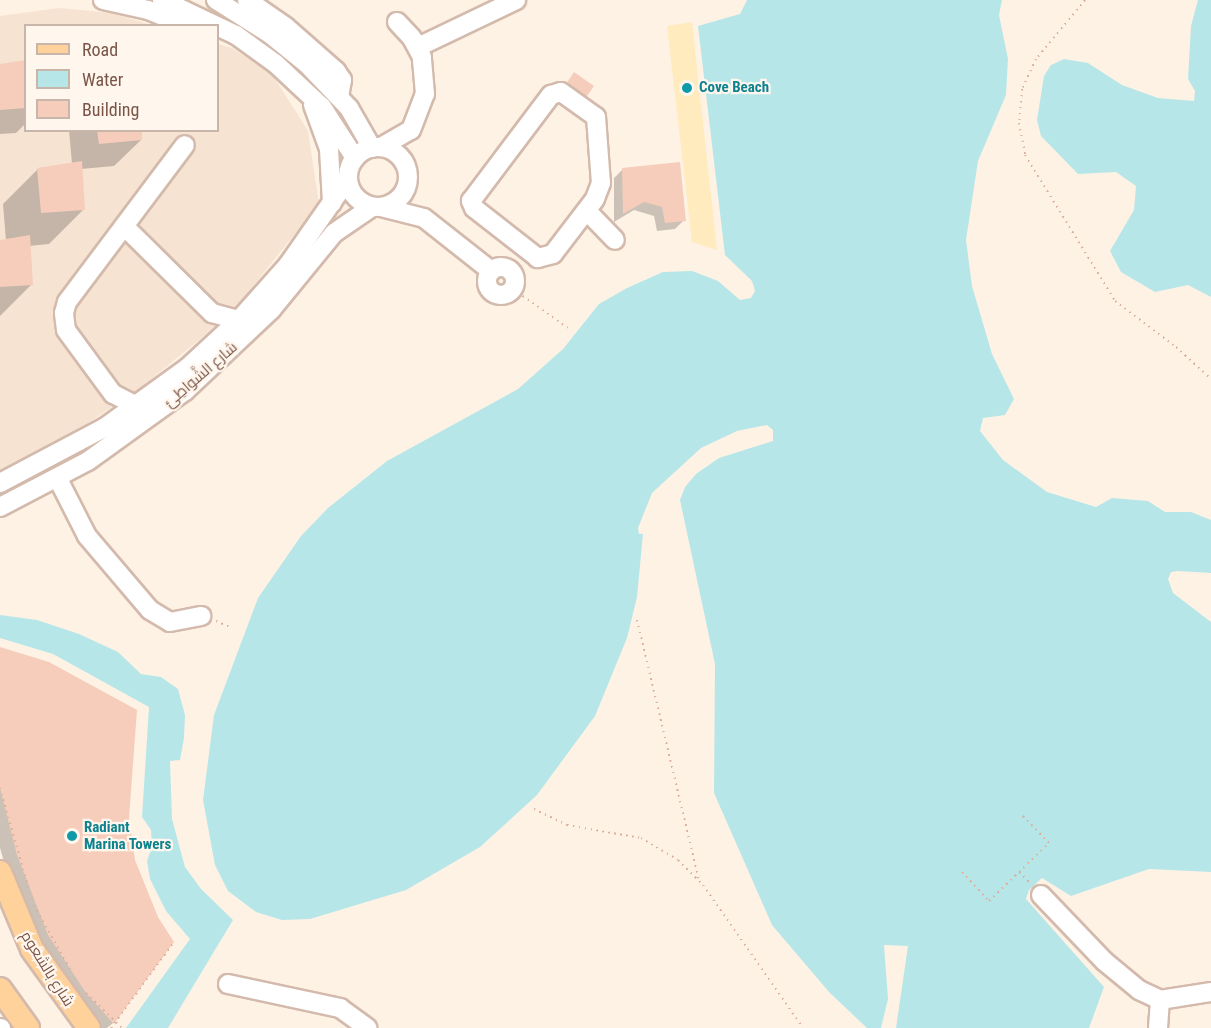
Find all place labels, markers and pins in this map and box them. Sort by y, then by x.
place label: Cove Beach [699,79,769,97]
marker: Cove Beach [680,81,694,95]
place label: Radiant Marina Towers [84,818,172,853]
marker: Radiant Marina Towers [65,829,79,843]

